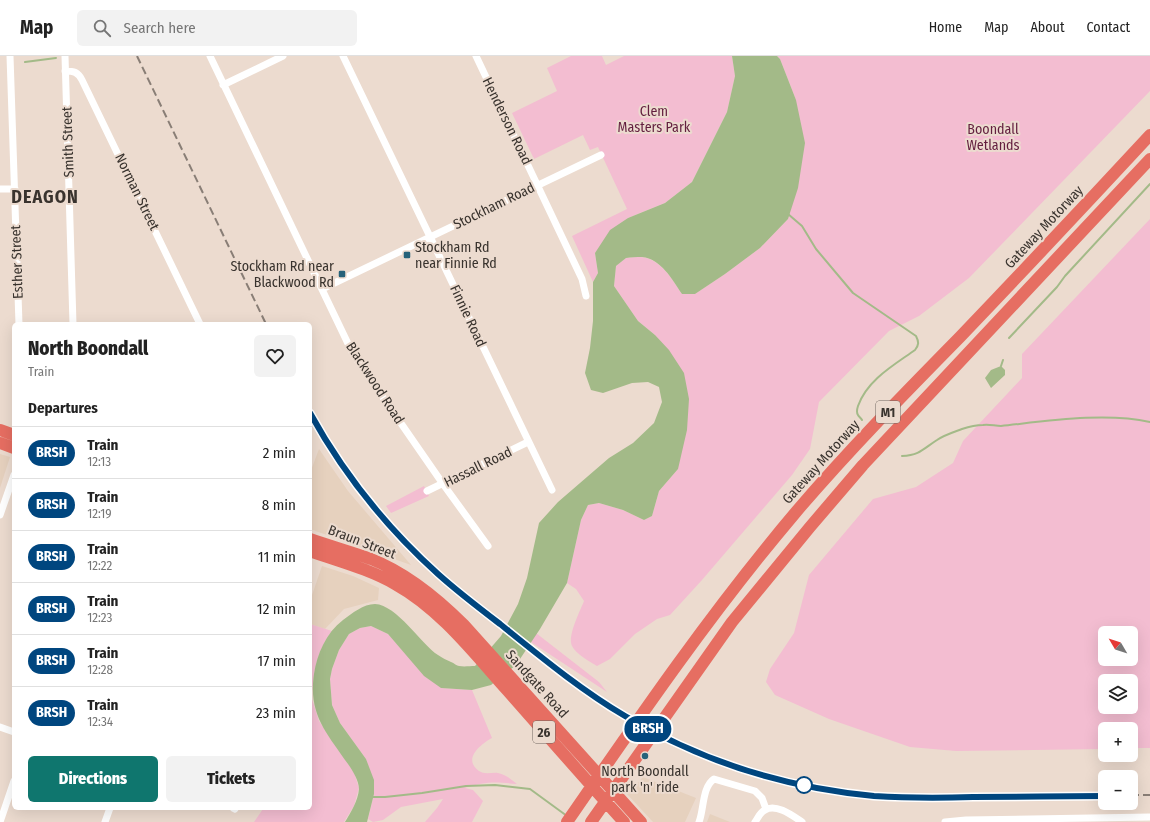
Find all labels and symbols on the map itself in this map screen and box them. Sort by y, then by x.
street label: Henderson Road [479,75,535,167]
park label: Clem Masters Park [618,103,691,136]
street label: Smith Street [58,106,78,178]
park label: Boondall Wetlands [966,121,1020,154]
street label: Norman Street [111,151,163,234]
street label: Stockham Road [450,179,538,233]
street label: Gateway Motorway [1001,181,1087,272]
district label: DEAGON [11,186,79,208]
street label: Esther Street [7,224,27,299]
place label: Stockham Rd near Finnie Rd [415,239,497,272]
marker: Stockham Rd near Finnie Rd [402,250,412,260]
place label: Stockham Rd near Blackwood Rd [230,258,334,291]
marker: Stockham Rd near Blackwood Rd [337,269,347,279]
street label: Finnie Road [446,282,490,350]
street label: Blackwood Road [342,339,408,427]
road number: M1 [876,401,900,423]
street label: Gateway Motorway [779,416,864,508]
street label: Hassall Road [441,443,515,491]
street label: Braun Street [326,521,399,563]
north arrow [1098,626,1138,666]
street label: Sandgate Road [502,647,572,721]
line badge: BRSH [620,716,676,742]
road number: 26 [533,721,555,743]
marker: North Boondall park 'n' ride [640,751,650,761]
place label: North Boondall park 'n' ride [601,763,689,796]
unlabelled marker [795,776,813,794]

